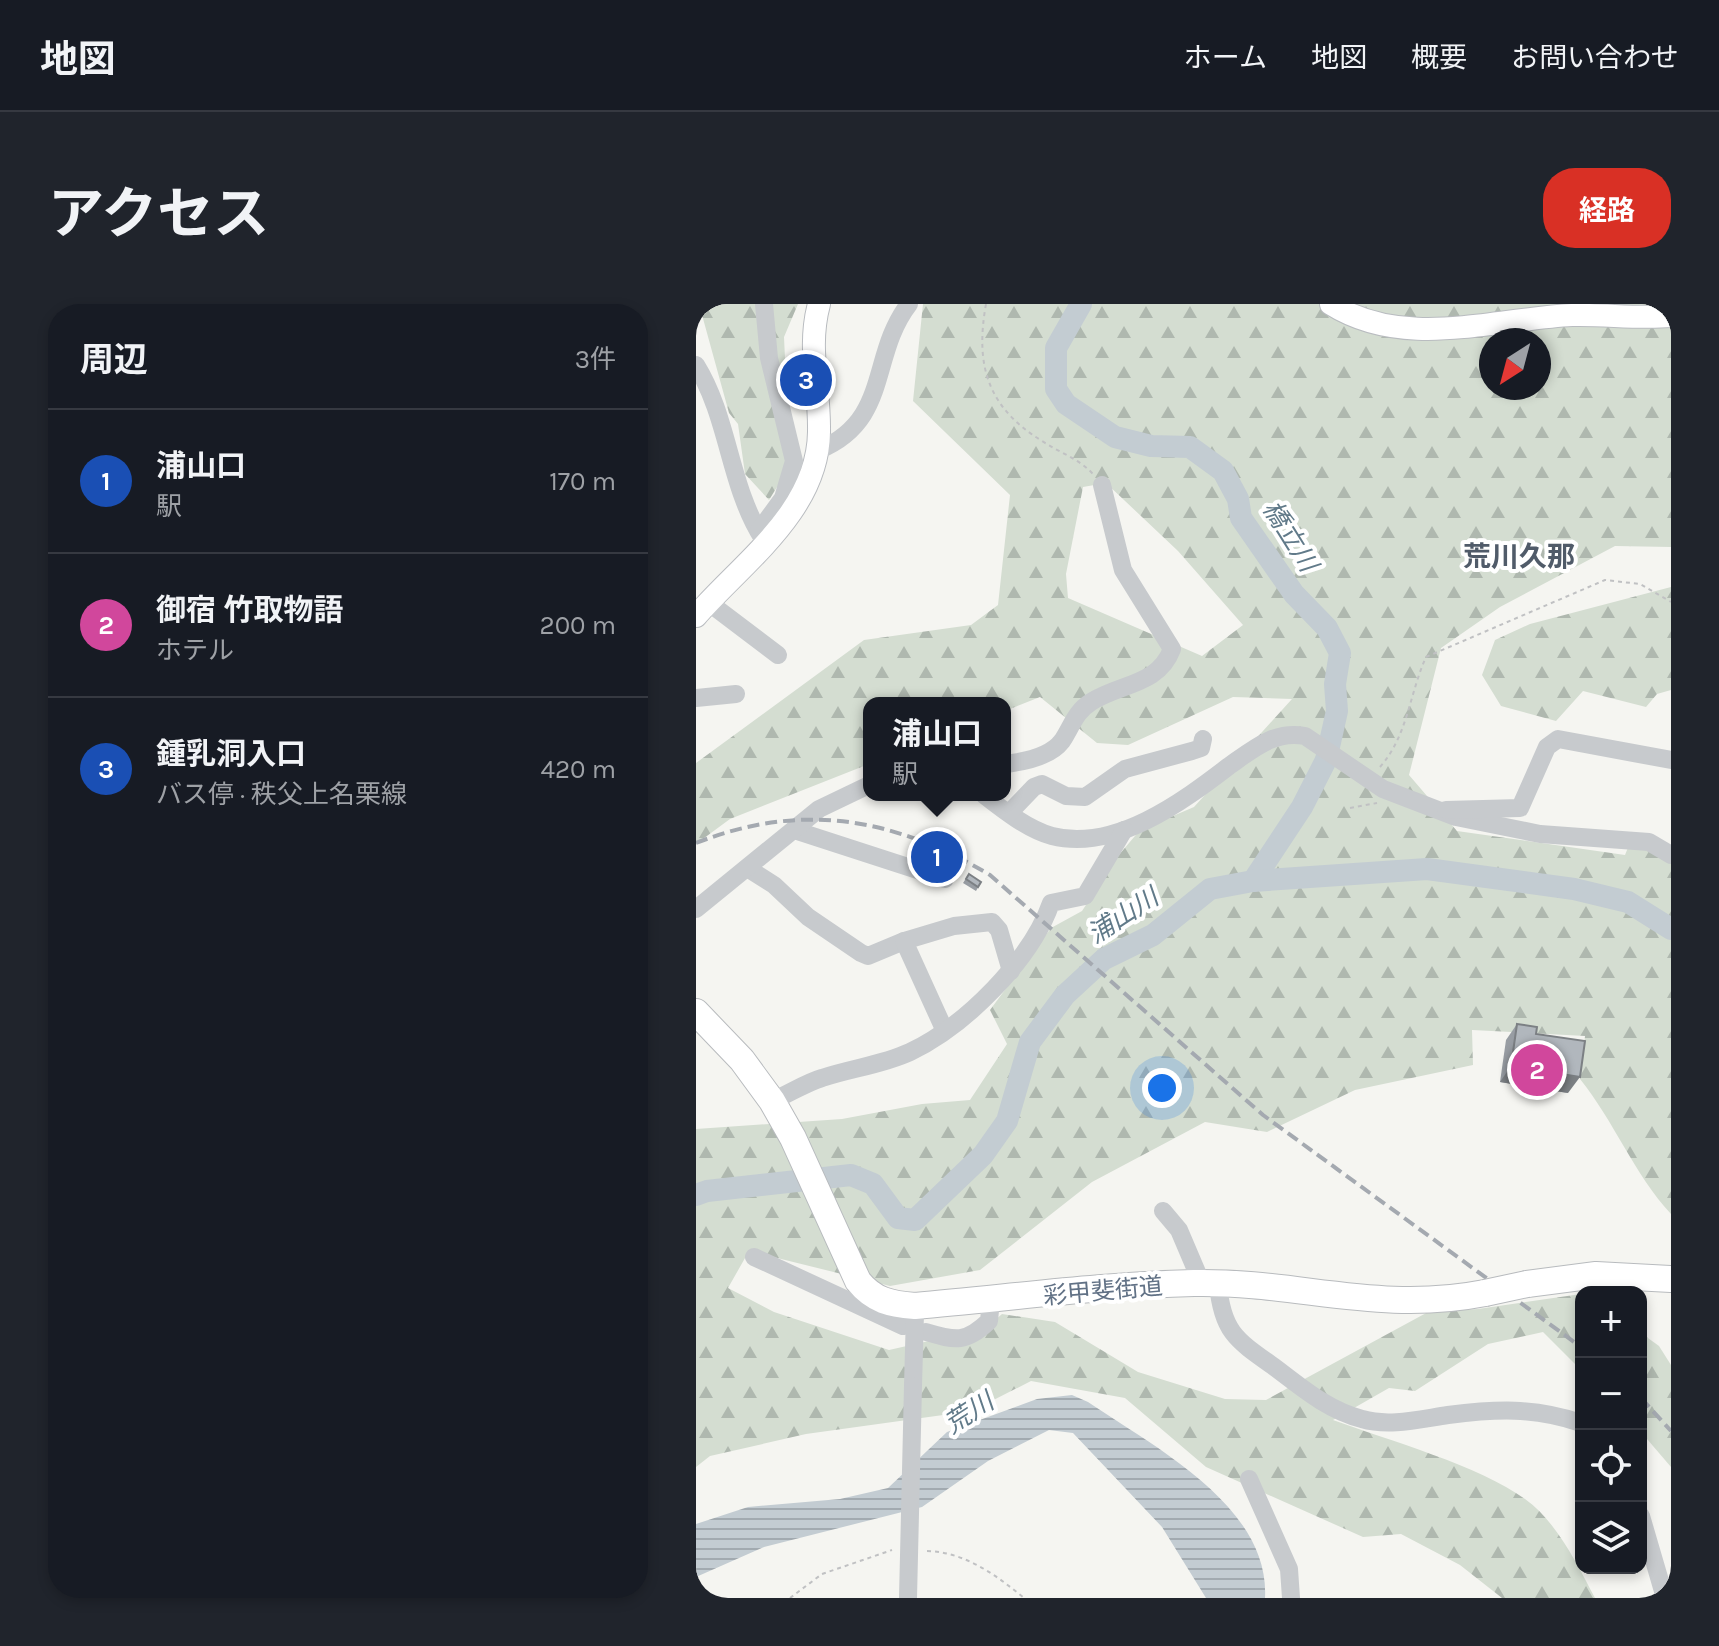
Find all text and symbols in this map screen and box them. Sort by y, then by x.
text: 地図 [40,37,116,82]
text: ホーム [1184,41,1267,74]
text: 地図 [1311,41,1367,74]
text: 概要 [1411,41,1467,74]
text: お問い合わせ [1511,41,1679,74]
button: 経路 [1543,168,1671,248]
text: アクセス [48,182,269,247]
north arrow [1479,328,1551,400]
text: 周辺 [80,340,148,380]
text: 3件 [575,344,616,375]
pin: 3 [780,350,832,410]
text: 浦山口 [156,448,246,484]
text: 1 [101,466,111,497]
text: 170 m [549,466,616,497]
text: 駅 [156,491,182,522]
water label: 橋立川 [1256,495,1325,580]
district label: 荒川久那 [1463,540,1575,573]
text: 御宿 竹取物語 [156,592,344,628]
text: 2 [98,610,114,641]
text: 200 m [540,610,616,641]
text: ホテル [156,635,234,666]
popup [863,697,1011,801]
text: 浦山口 [892,716,982,752]
text: 鍾乳洞入口 [156,736,306,772]
text: 3 [98,754,114,785]
text: 420 m [540,754,616,785]
text: 駅 [892,759,918,790]
text: バス停 · 秩父上名栗線 [156,779,407,810]
pin: 1 [911,827,963,887]
water label: 浦山川 [1082,880,1167,950]
pin: 2 [1511,1040,1563,1100]
your location [1142,1068,1182,1108]
street label: 彩甲斐街道 [1042,1272,1164,1310]
map controls [1575,1286,1647,1574]
button: + [1575,1286,1647,1358]
button: − [1575,1358,1647,1430]
water label: 荒川 [939,1384,1002,1440]
button: locate [1575,1430,1647,1502]
button: layers [1575,1502,1647,1574]

